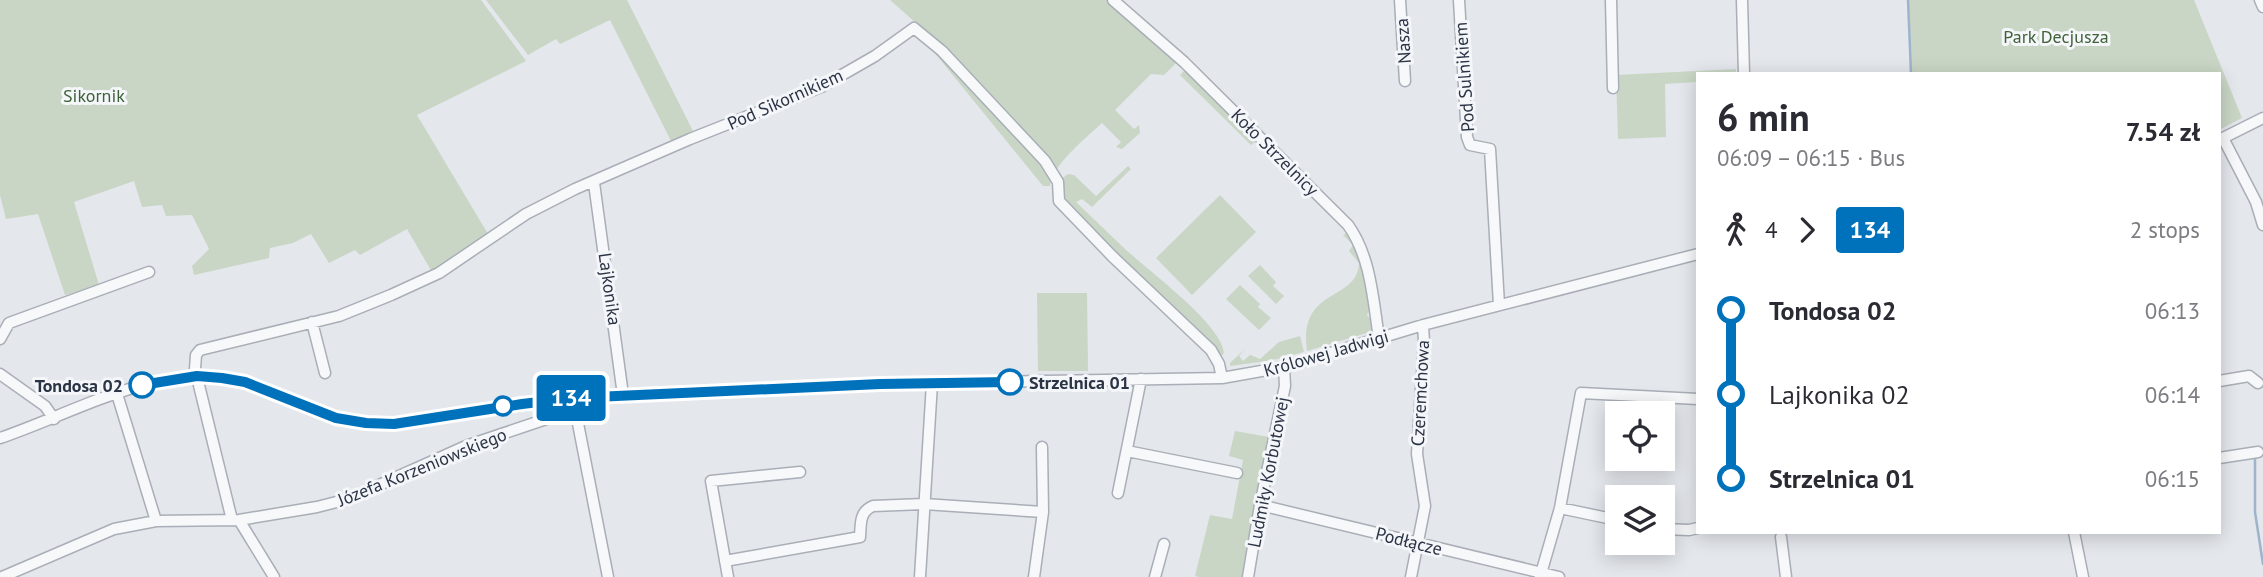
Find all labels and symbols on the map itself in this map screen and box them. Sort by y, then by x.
street label: Nasza [1390,17,1416,65]
street label: Pod Sulnikiem [1449,21,1479,133]
park label: Park Decjusza [2003,25,2109,48]
street label: Pod Sikornikiem [724,63,846,135]
park label: Sikornik [63,84,125,107]
street label: Koło Strzelnicy [1226,103,1324,201]
street label: Lajkonika [594,251,626,327]
street label: Królowej Jadwigi [1261,324,1391,382]
street label: Czeremchowa [1406,339,1434,447]
marker: Strzelnica 01 [997,369,1023,395]
place label: Strzelnica 01 [1029,371,1130,394]
marker: Tondosa 02 [129,372,155,398]
place label: Tondosa 02 [35,374,123,397]
line badge: 134 [531,375,611,421]
street label: Ludmiły Korbutowej [1242,395,1294,549]
unlabelled marker [493,396,513,416]
street label: Józefa Korzeniowskiego [333,423,510,512]
street label: Podłącze [1373,522,1445,560]

